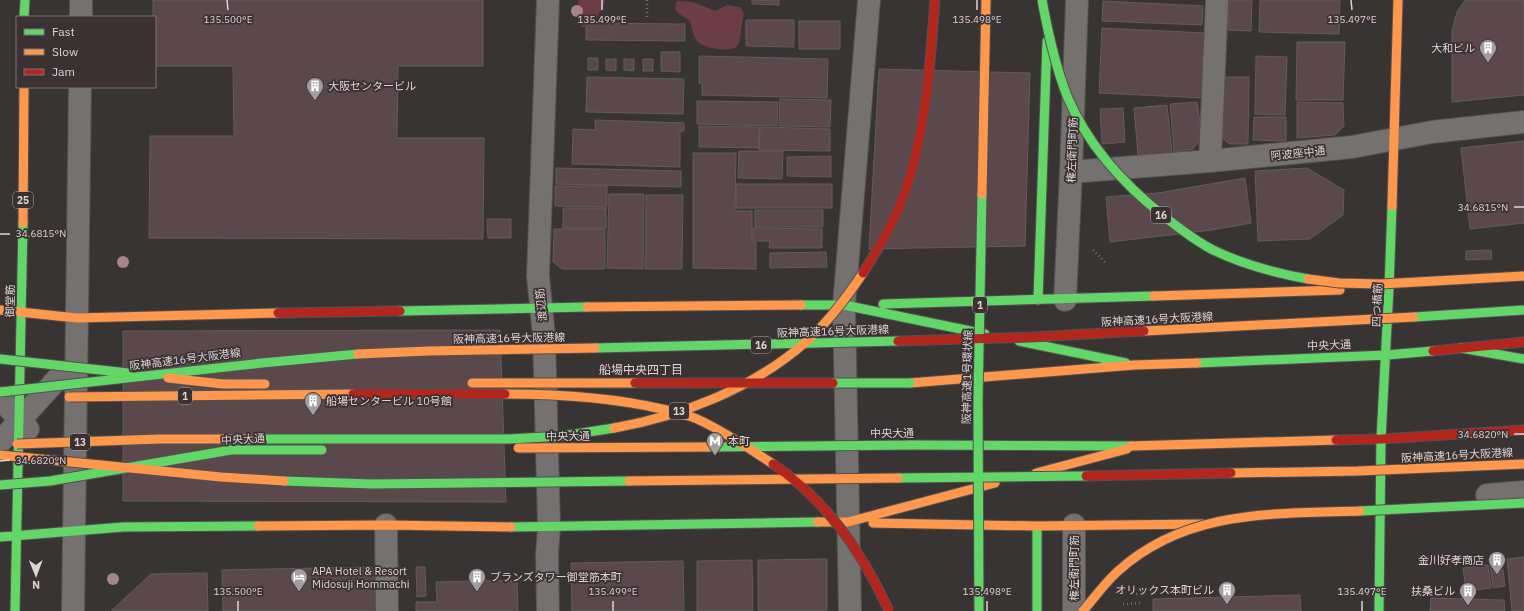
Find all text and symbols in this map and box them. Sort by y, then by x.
text: 135.500°E [203,13,253,26]
text: 135.499°E [577,13,627,26]
text: 135.498°E [952,13,1002,26]
text: 135.497°E [1327,13,1377,26]
legend [16,16,156,88]
text: Fast [52,24,75,39]
building icon: 大和ビル [1478,38,1498,63]
place label: 大和ビル [1431,41,1475,55]
text: Slow [52,44,78,59]
text: Jam [52,64,75,79]
building icon: 大阪センタービル [305,76,325,101]
place label: 大阪センタービル [328,79,416,93]
street label: 権左衛門町筋 [1064,117,1080,183]
street label: 阿波座中通 [1270,143,1326,163]
road number: 25 [13,192,33,208]
text: 34.6815°N [1458,201,1508,214]
road number: 16 [1151,207,1171,223]
text: 34.6815°N [16,227,66,240]
street label: 四つ橋筋 [1369,283,1385,327]
street label: 御堂筋 [3,284,17,319]
street label: 渡辺筋 [532,288,550,322]
road number: 1 [973,297,987,313]
street label: 阪神高速16号大阪港線 [1101,309,1213,329]
street label: 阪神高速16号大阪港線 [777,322,889,340]
street label: 阪神高速16号大阪港線 [453,330,565,346]
street label: 阪神高速1号環状線 [959,330,975,424]
road number: 16 [751,337,771,353]
street label: 中央大通 [1307,337,1351,353]
street label: 阪神高速16号大阪港線 [128,345,242,373]
district label: 船場中央四丁目 [599,362,683,377]
road number: 1 [178,388,192,404]
building icon: 船場センタービル 10号館 [303,391,323,416]
place label: 船場センタービル 10号館 [326,394,452,408]
road number: 13 [669,403,689,419]
street label: 中央大通 [870,426,914,440]
text: 34.6820°N [1458,428,1508,441]
street label: 中央大通 [546,429,590,443]
street label: 中央大通 [221,431,265,447]
metro station icon: 本町 [705,431,725,456]
road number: 13 [70,434,90,450]
place label: 本町 [728,434,750,448]
street label: 阪神高速16号大阪港線 [1401,445,1513,465]
text: 34.6820°N [16,454,66,467]
street label: 権左衛門町筋 [1067,535,1081,601]
building icon: 金川好孝商店 [1487,550,1507,575]
place label: 金川好孝商店 [1418,553,1484,567]
north arrow [16,555,56,595]
place label: APA Hotel & Resort Midosuji Hommachi [312,564,409,591]
hotel icon: APA Hotel & Resort Midosuji Hommachi [289,567,309,592]
building icon: ブランズタワー御堂筋本町 [467,567,487,592]
place label: ブランズタワー御堂筋本町 [490,570,622,584]
text: N [32,578,40,592]
building icon: オリックス本町ビル [1217,580,1237,605]
building icon: 扶桑ビル [1458,581,1478,606]
place label: オリックス本町ビル [1115,583,1214,597]
place label: 扶桑ビル [1411,584,1455,598]
text: 135.500°E [213,585,263,598]
text: 135.499°E [588,585,638,598]
text: 135.498°E [962,585,1012,598]
text: 135.497°E [1337,585,1387,598]

